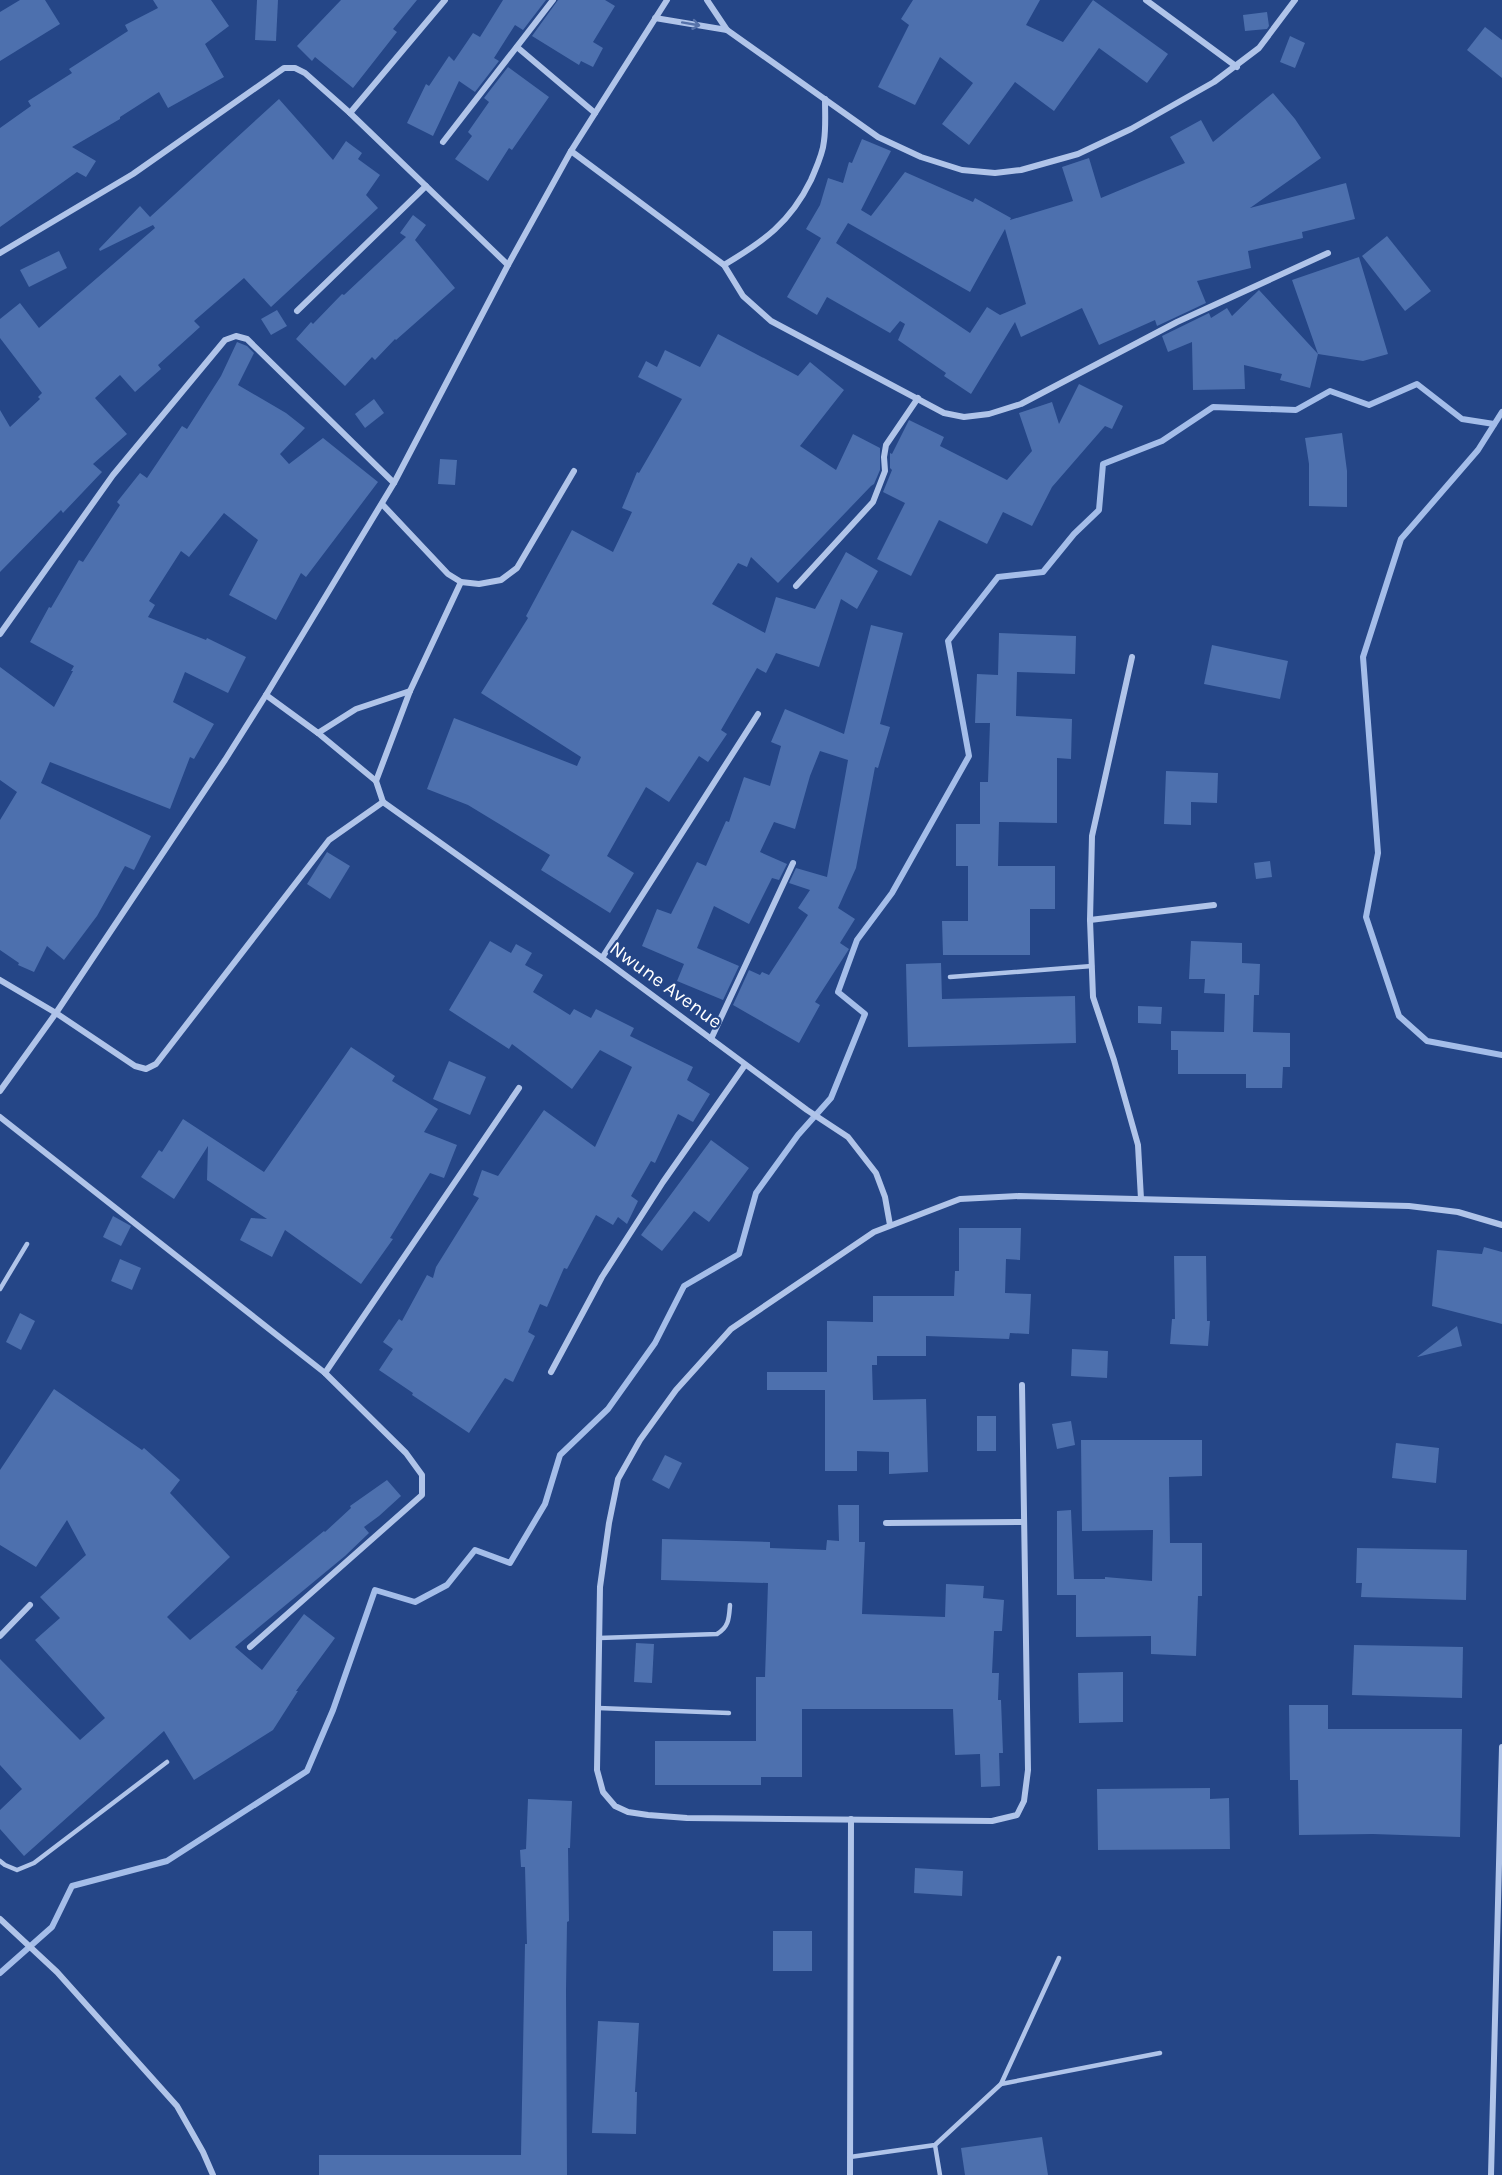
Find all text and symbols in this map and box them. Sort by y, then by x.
one-way arrow [681,19,701,30]
street label: Nwune Avenue [605,937,727,1033]

